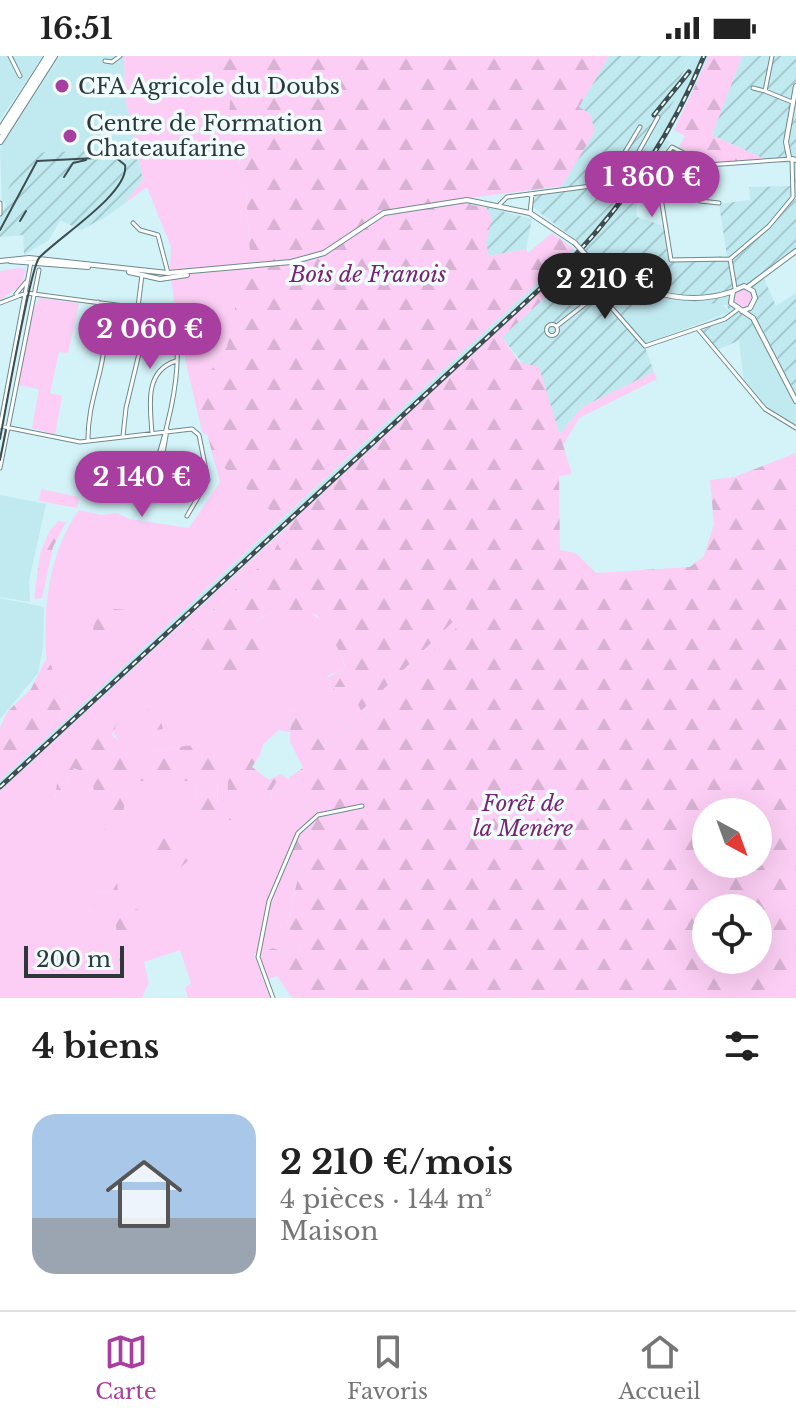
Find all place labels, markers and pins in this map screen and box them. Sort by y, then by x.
place label: CFA Agricole du Doubs [78,73,340,100]
marker: CFA Agricole du Doubs [53,77,71,95]
place label: Centre de Formation Chateaufarine [86,110,323,162]
marker: Centre de Formation Chateaufarine [61,127,79,145]
pin: 1 360 € [578,151,726,219]
pin: 2 210 € [531,253,679,321]
pin: 2 060 € [76,303,224,371]
pin: 2 140 € [68,451,216,519]

